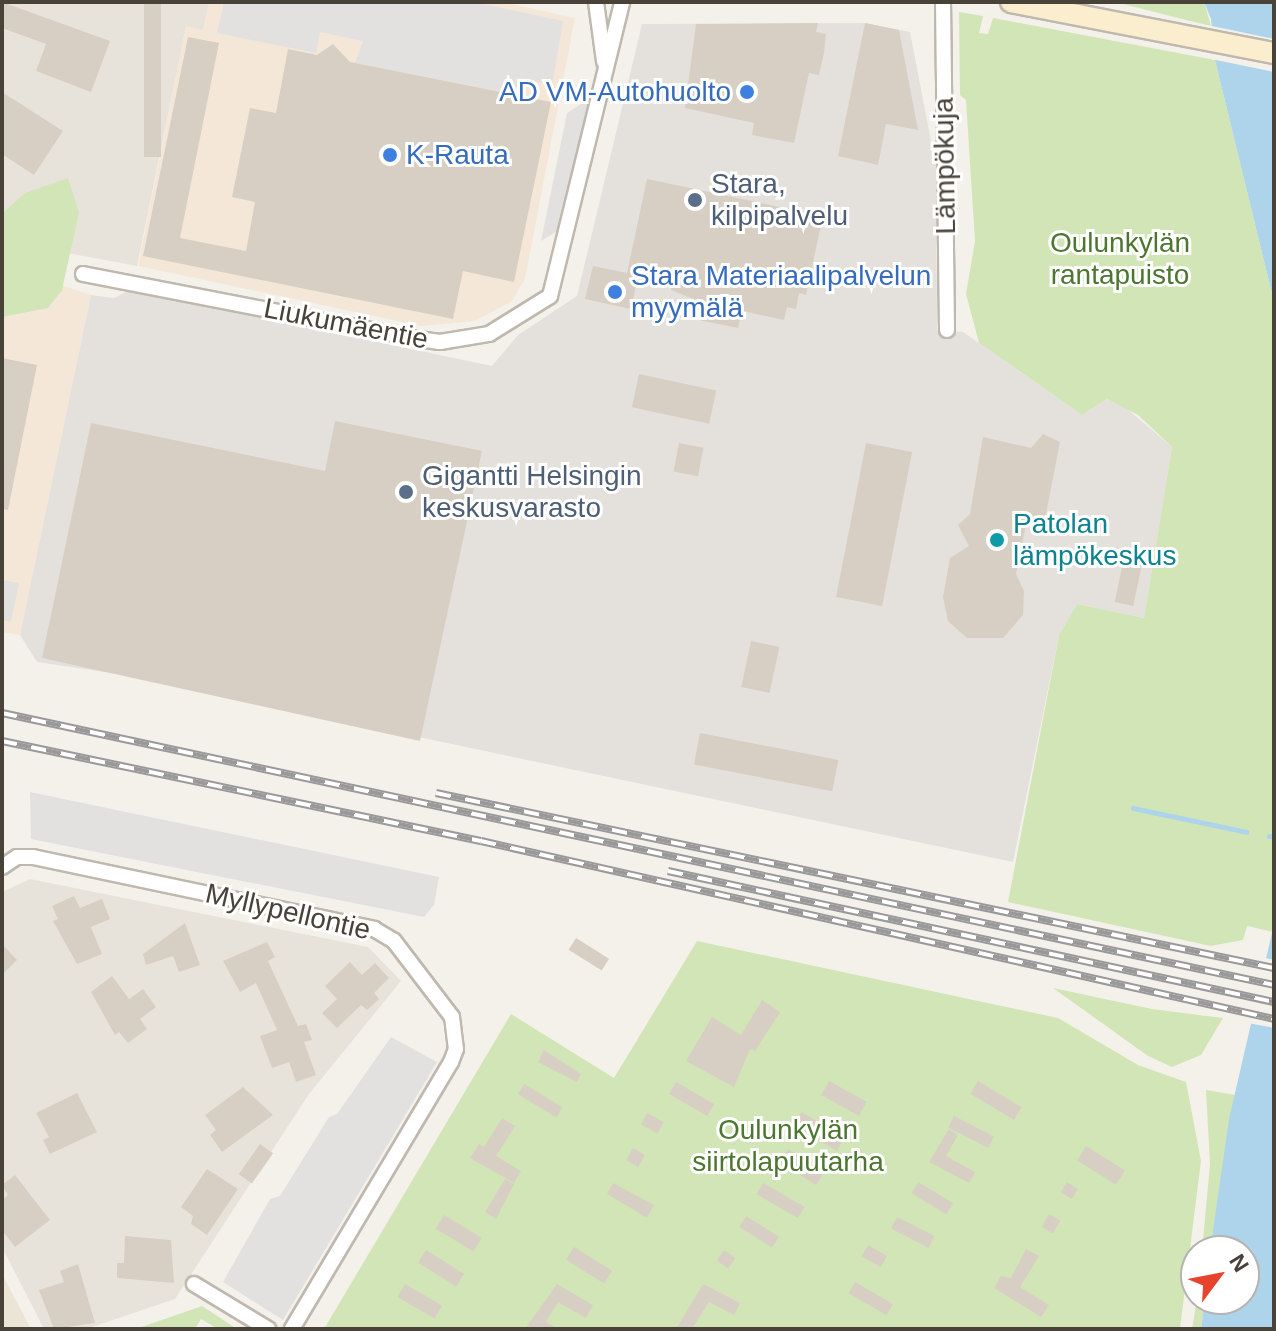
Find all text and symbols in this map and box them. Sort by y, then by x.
place label: AD VM-Autohuolto [499,75,731,109]
marker: AD VM-Autohuolto [738,83,756,101]
street label: Lämpökuja [927,97,963,235]
place label: K-Rauta [406,138,509,172]
marker: K-Rauta [381,146,399,164]
place label: Stara, kilpipalvelu [711,167,848,233]
marker: Stara, kilpipalvelu [686,191,704,209]
park label: Oulunkylän rantapuisto [1050,226,1190,292]
place label: Stara Materiaalipalvelun myymälä [631,259,931,325]
marker: Stara Materiaalipalvelun myymälä [606,283,624,301]
street label: Liukumäentie [261,292,431,356]
place label: Gigantti Helsingin keskusvarasto [422,459,641,525]
marker: Gigantti Helsingin keskusvarasto [397,483,415,501]
place label: Patolan lämpökeskus [1013,507,1176,573]
marker: Patolan lämpökeskus [988,531,1006,549]
street label: Myllypellontie [202,877,374,947]
park label: Oulunkylän siirtolapuutarha [692,1113,884,1179]
north arrow [1180,1235,1260,1315]
text: N [1224,1250,1254,1276]

